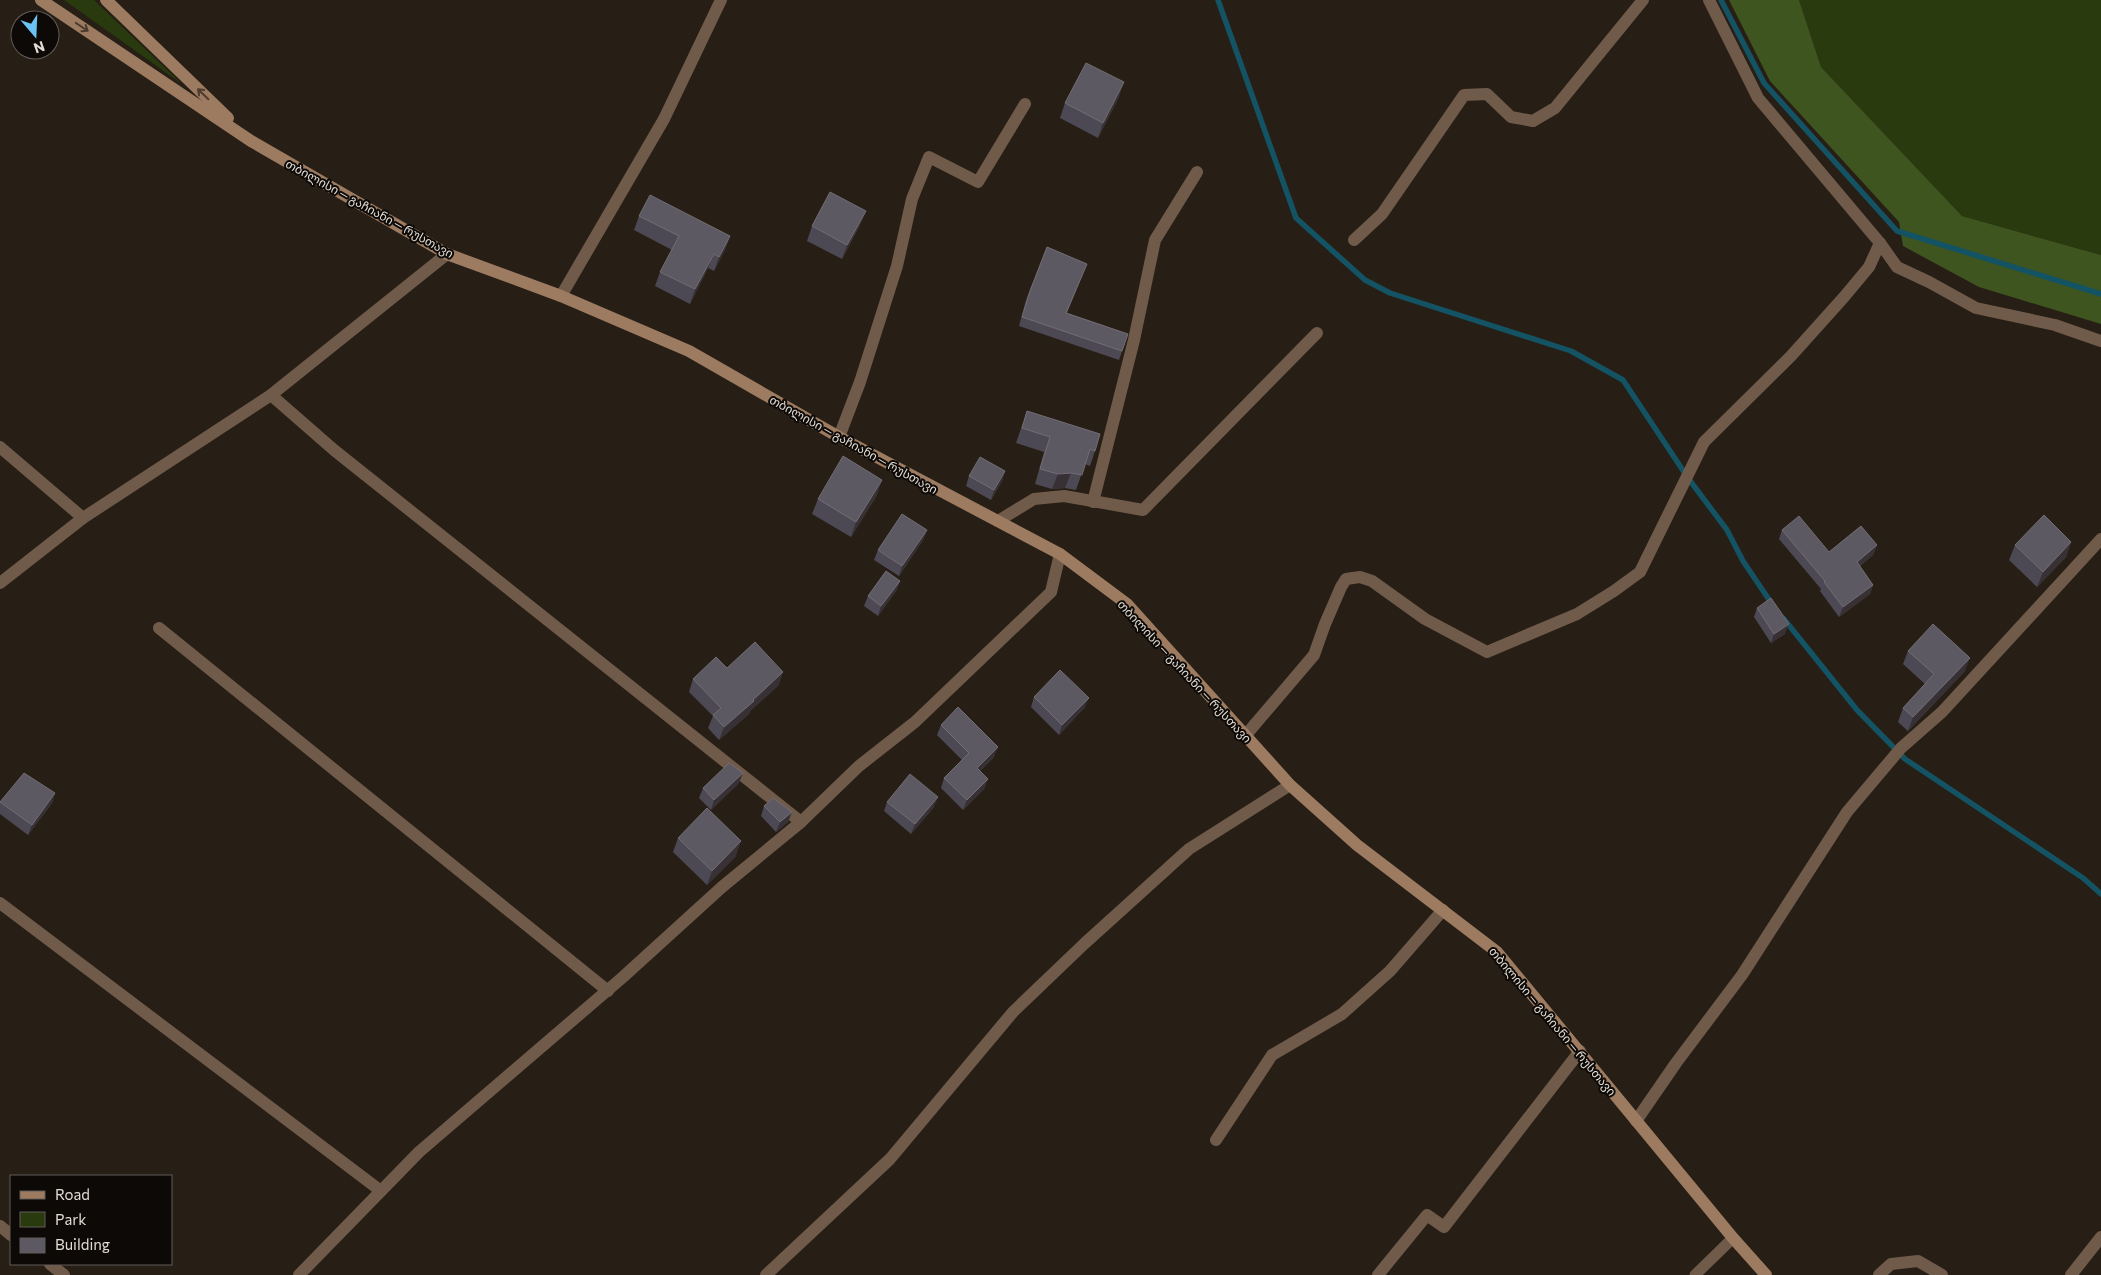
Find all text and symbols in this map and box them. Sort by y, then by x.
north arrow [10,10,60,60]
one-way arrow [74,23,88,33]
text: N [32,38,47,58]
one-way arrow [198,89,210,101]
street label: თბილისი — გაჩიანი — რუსთავი [283,156,456,262]
street label: თბილისი — გაჩიანი — რუსთავი [767,392,940,498]
street label: თბილისი — გაჩიანი — რუსთავი [1114,597,1255,747]
street label: თბილისი — გაჩიანი — რუსთავი [1485,944,1619,1100]
legend [10,1175,172,1265]
text: Road [55,1185,90,1203]
text: Park [55,1210,86,1228]
text: Building [55,1235,110,1253]

